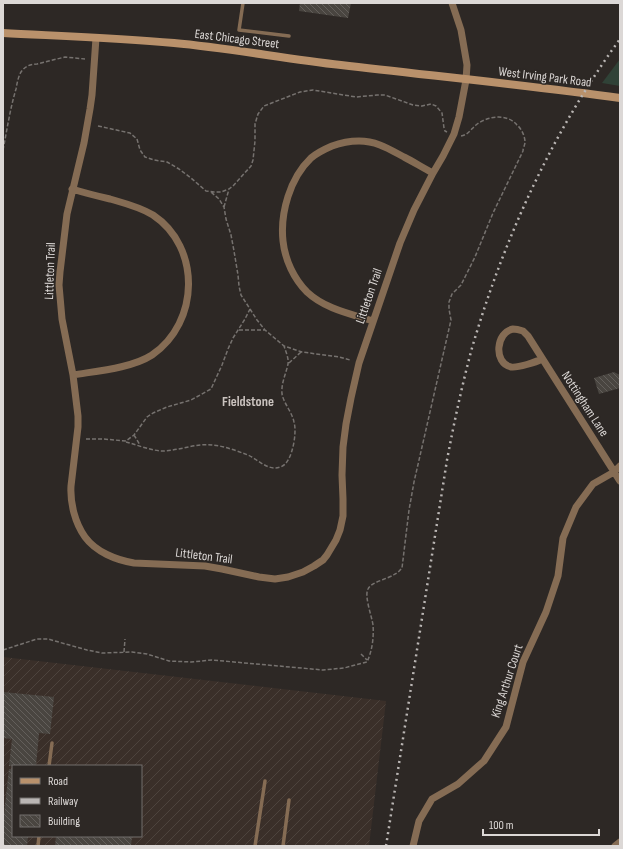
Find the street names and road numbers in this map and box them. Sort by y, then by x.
street label: East Chicago Street [194,26,280,52]
street label: West Irving Park Road [498,63,592,91]
street label: Littleton Trail [41,242,59,300]
street label: Littleton Trail [352,266,386,326]
street label: Nottingham Lane [558,368,612,440]
street label: Littleton Trail [175,545,233,567]
street label: King Arthur Court [488,642,526,720]

